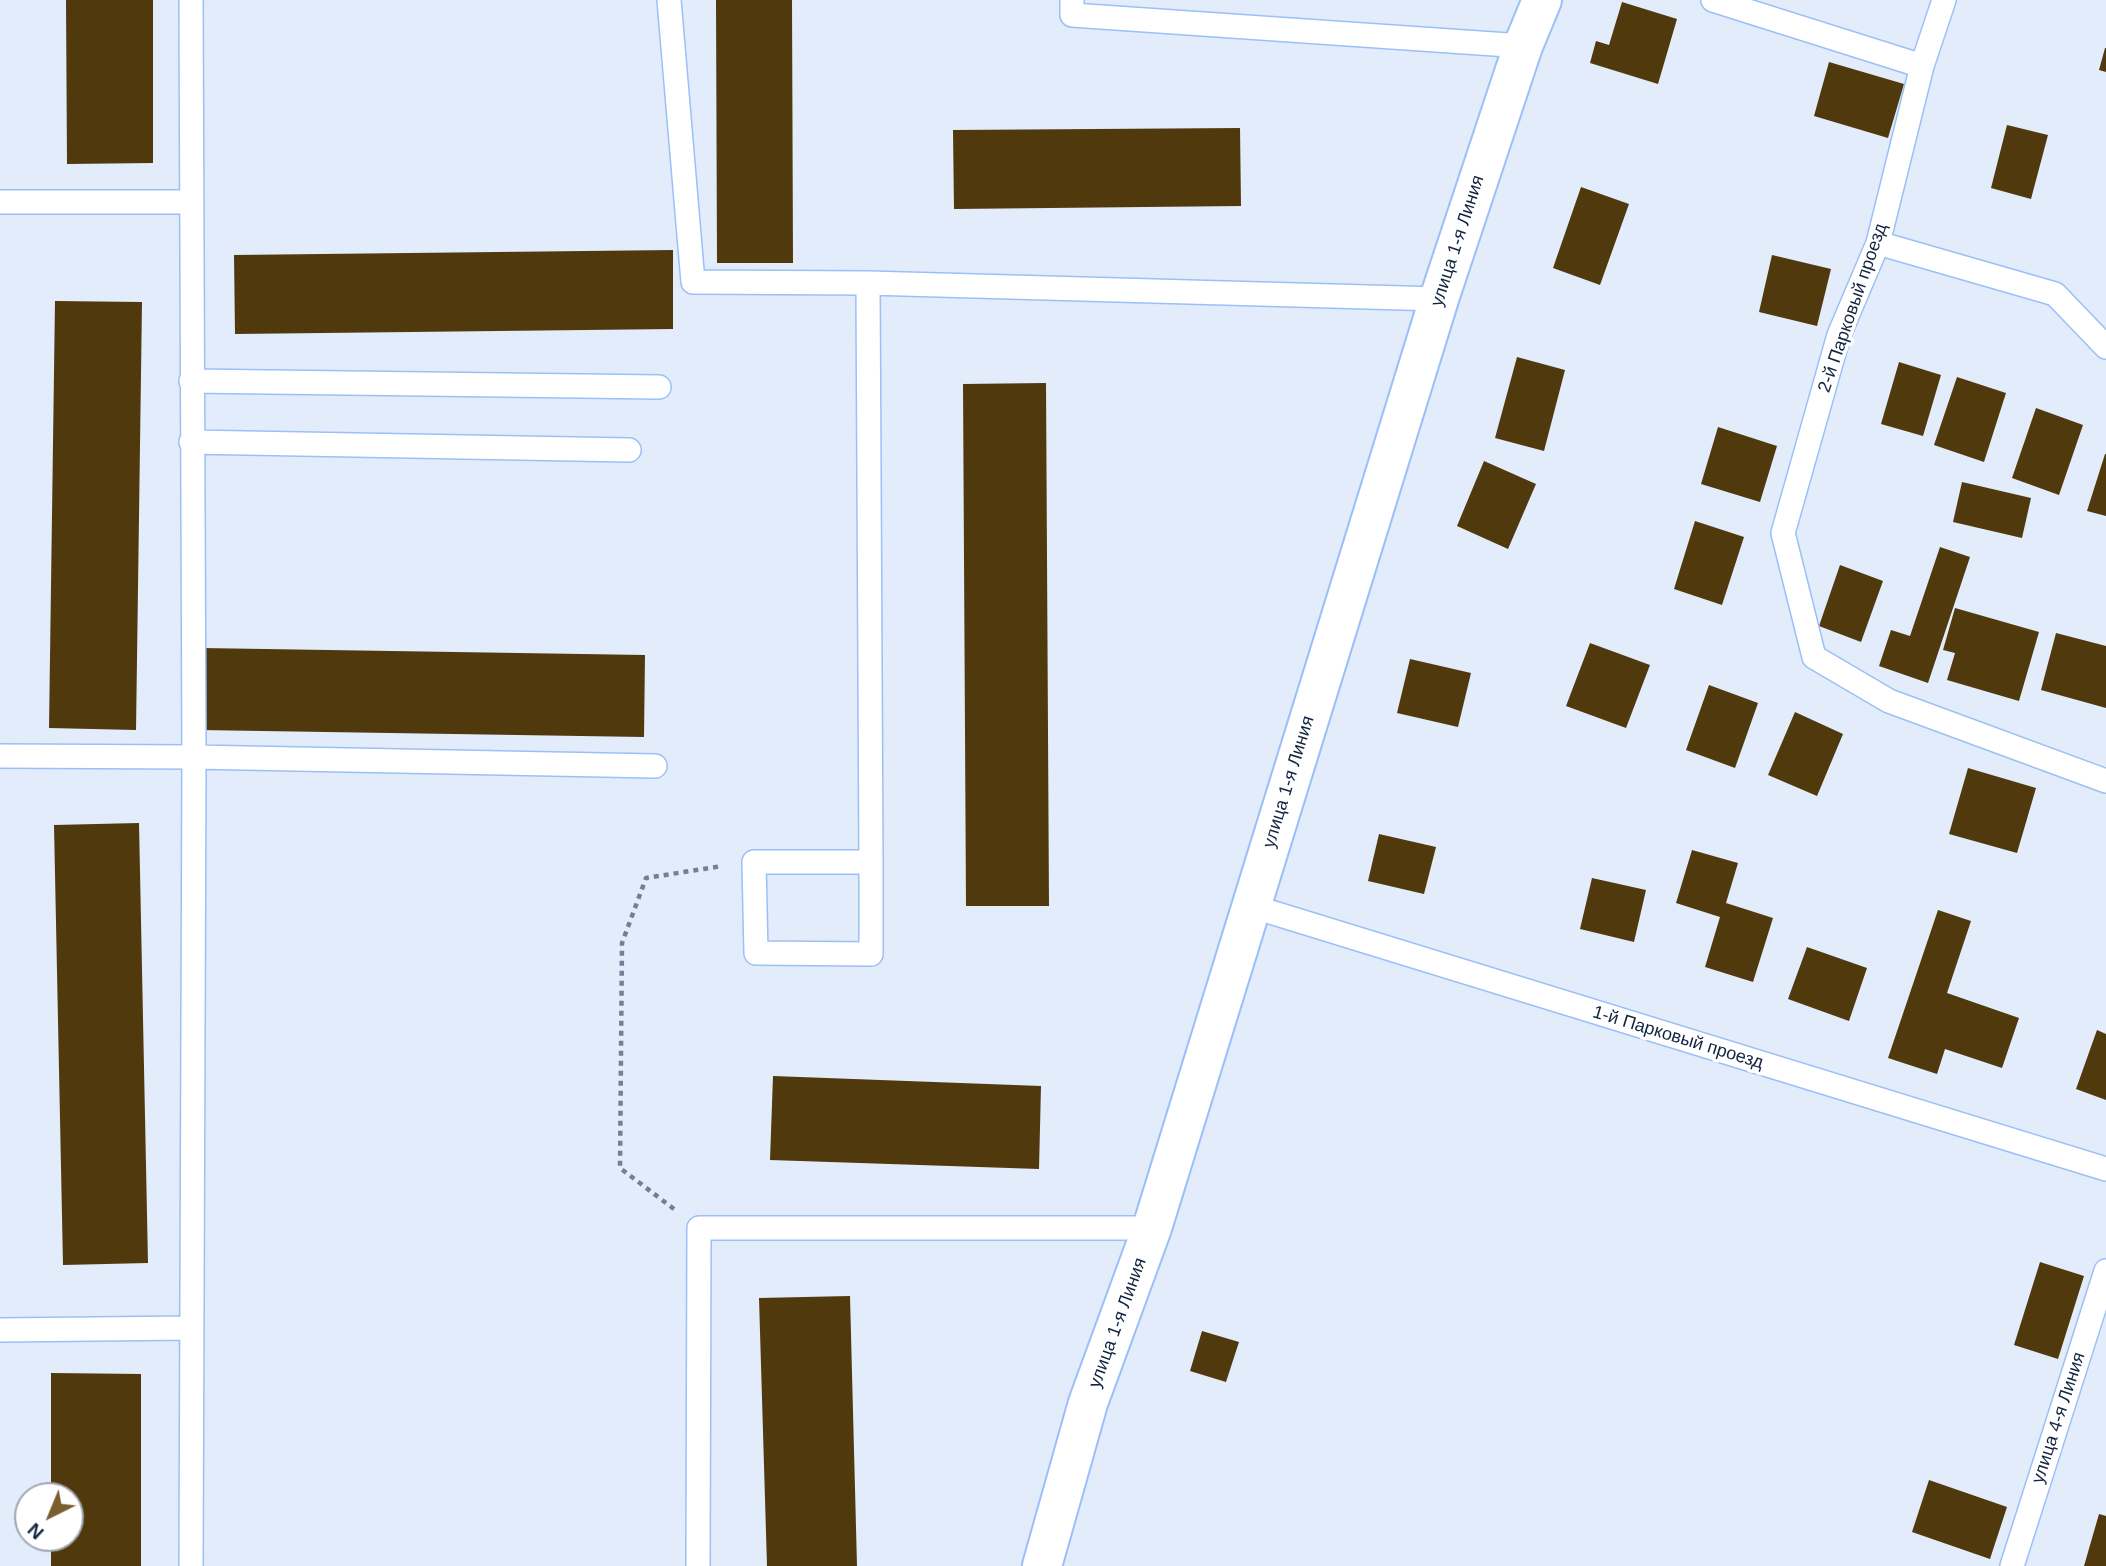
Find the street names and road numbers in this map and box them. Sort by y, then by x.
street label: улица 1-я Линия [1427,173,1489,309]
street label: 2-й Парковый проезд [1814,221,1892,395]
street label: улица 1-я Линия [1259,713,1319,851]
street label: 1-й Парковый проезд [1590,1002,1766,1074]
street label: улица 1-я Линия [1084,1255,1152,1391]
street label: улица 4-я Линия [2028,1350,2090,1486]

